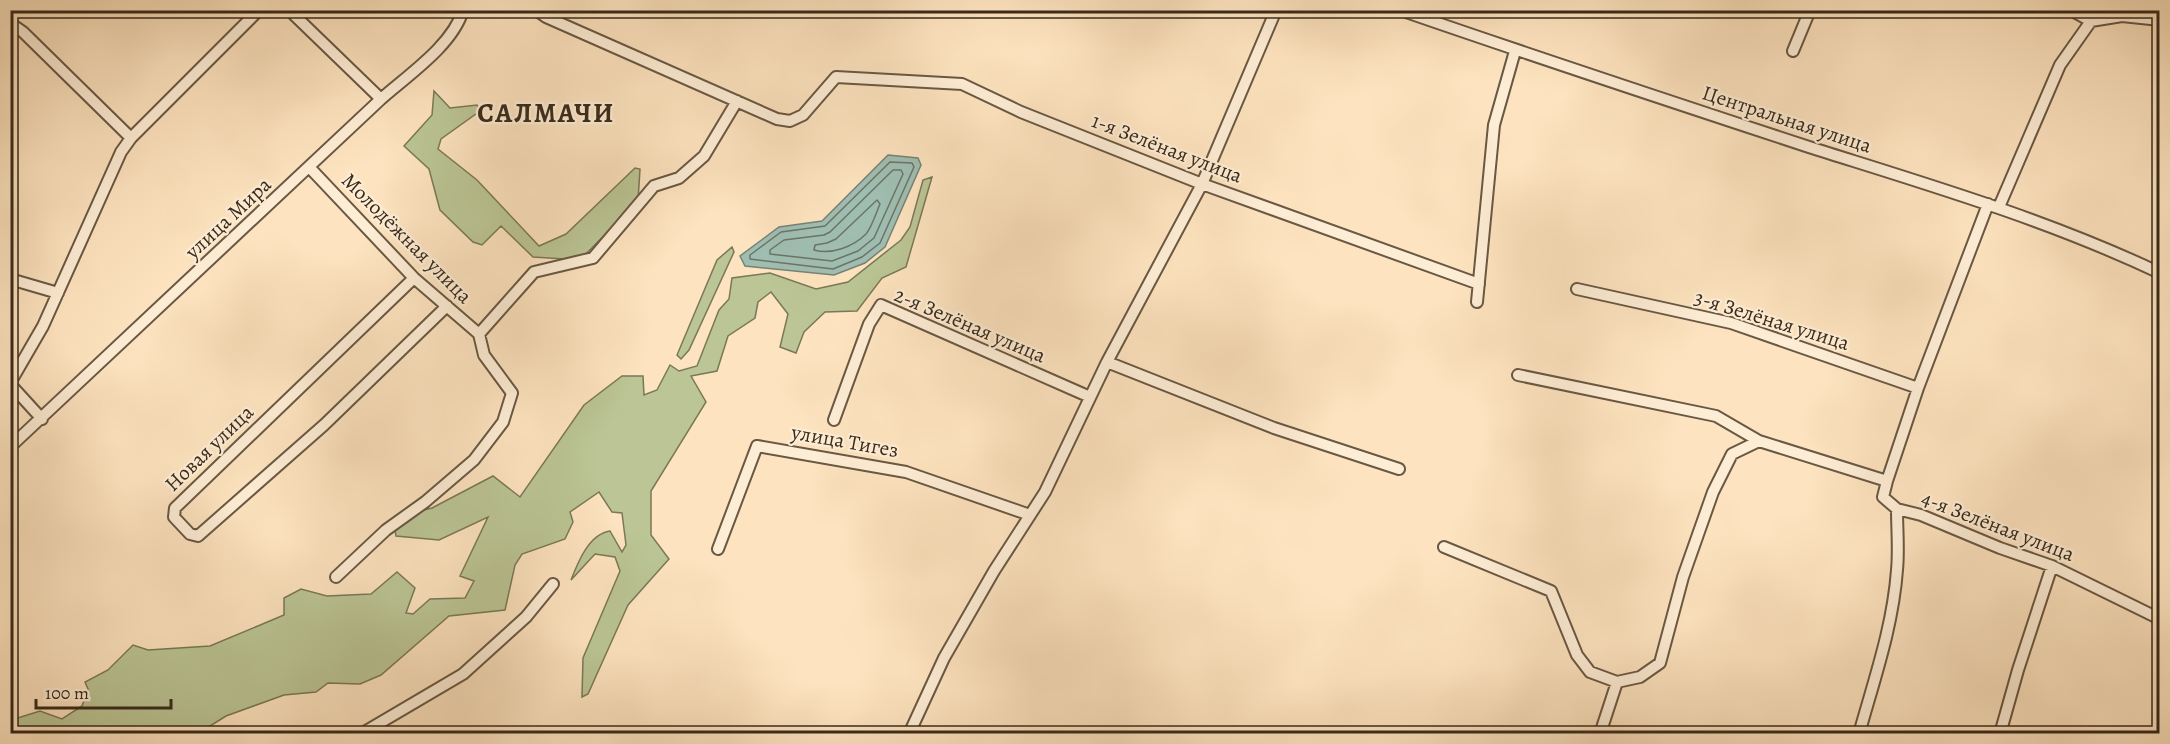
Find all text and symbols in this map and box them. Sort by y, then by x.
street label: Центральная улица [1699,78,1875,160]
district label: САЛМАЧИ [477,95,615,131]
street label: 1-я Зелёная улица [1088,106,1247,190]
street label: Молодёжная улица [336,167,479,310]
street label: улица Мира [178,171,277,266]
street label: 2-я Зелёная улица [890,280,1050,370]
street label: 3-я Зелёная улица [1691,283,1853,357]
street label: Новая улица [158,398,260,498]
street label: улица Тигез [788,418,901,464]
street label: 4-я Зелёная улица [1918,484,2079,568]
scale bar [36,672,171,710]
text: 100 m [45,681,89,705]

